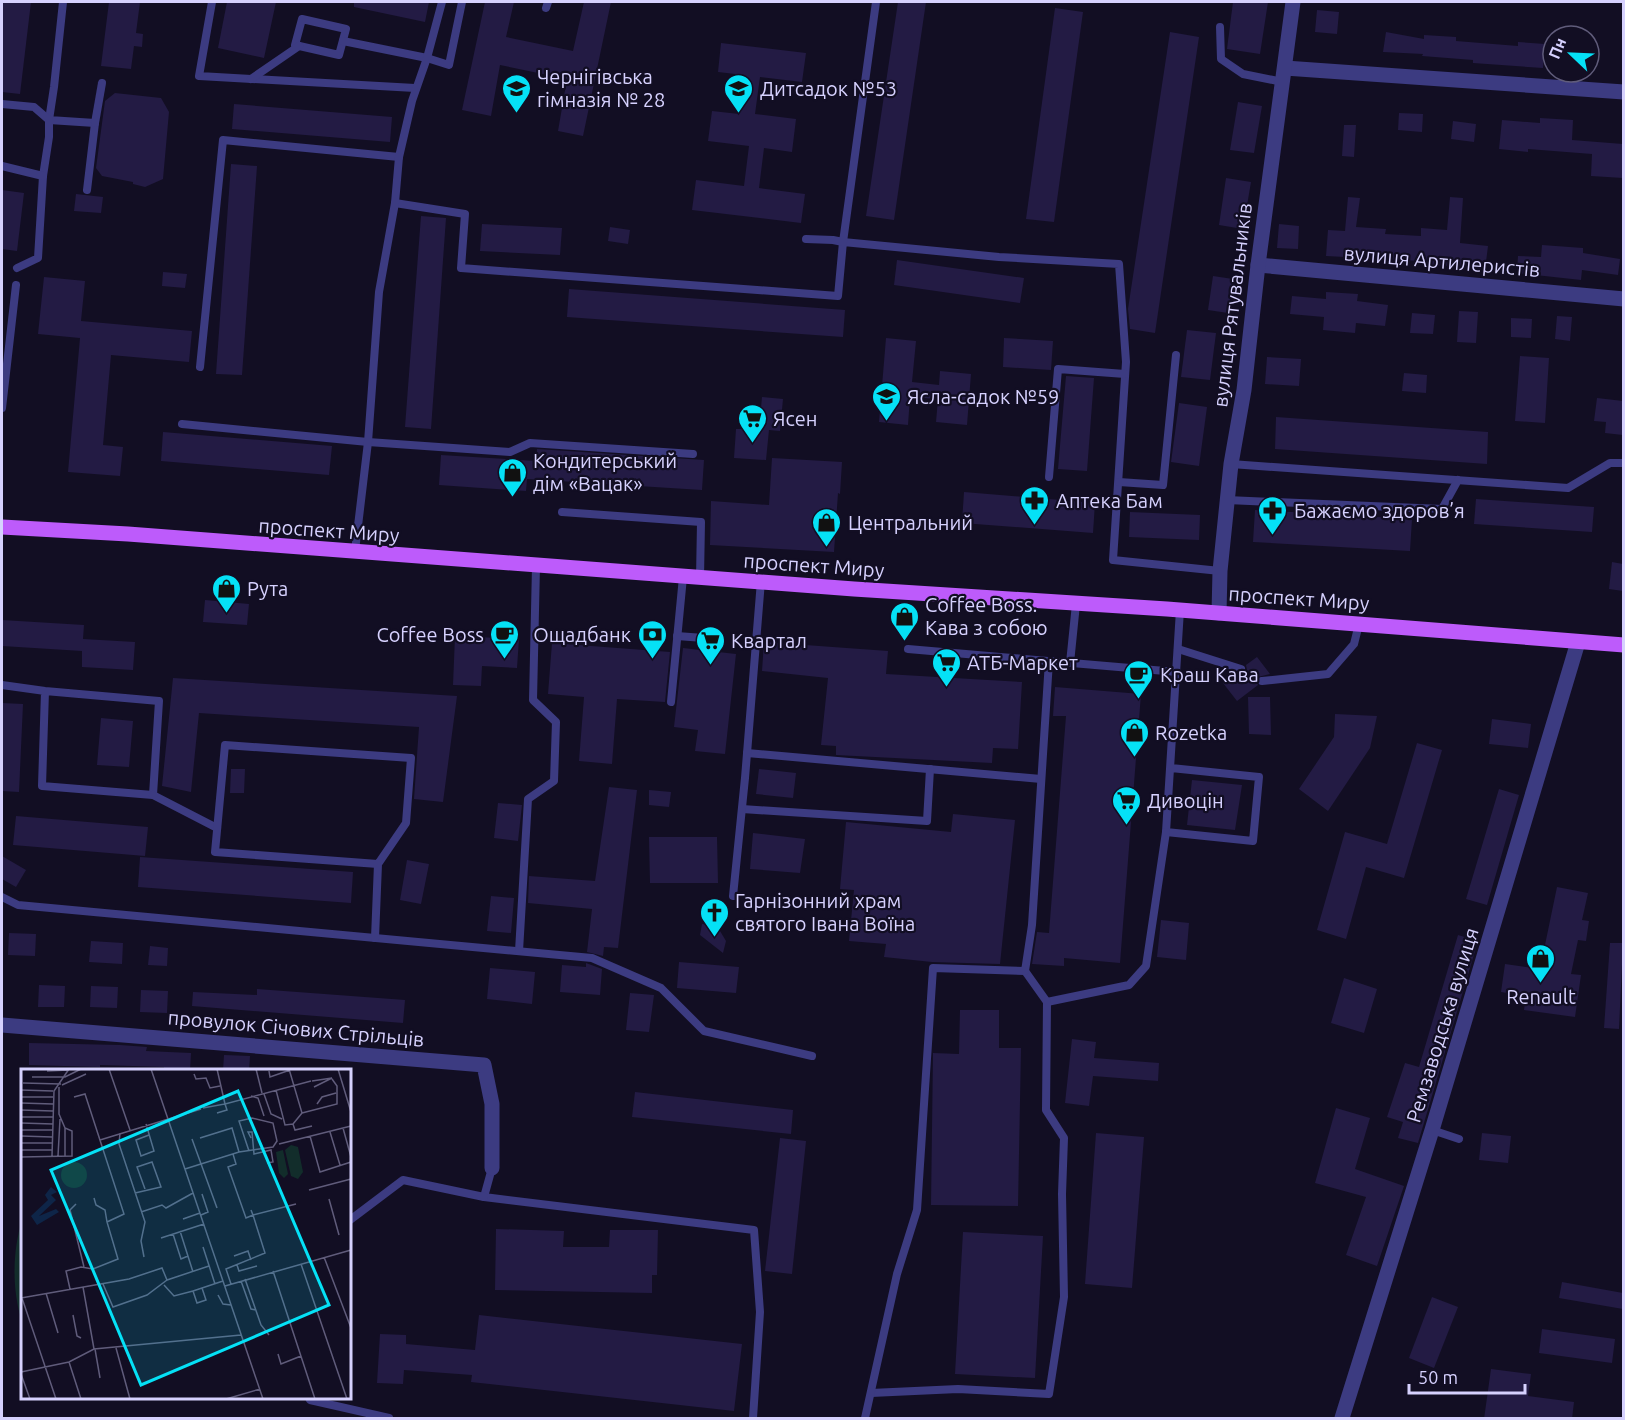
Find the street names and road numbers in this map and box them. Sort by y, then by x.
street label: вулиця Рятувальників [1208,202,1256,408]
street label: вулиця Артилеристів [1343,241,1541,281]
street label: проспект Миру [258,514,401,546]
street label: проспект Миру [743,549,886,581]
street label: проспект Миру [1228,582,1371,614]
street label: Ремзаводська вулиця [1401,925,1483,1125]
street label: провулок Січових Стрільців [167,1005,425,1051]

